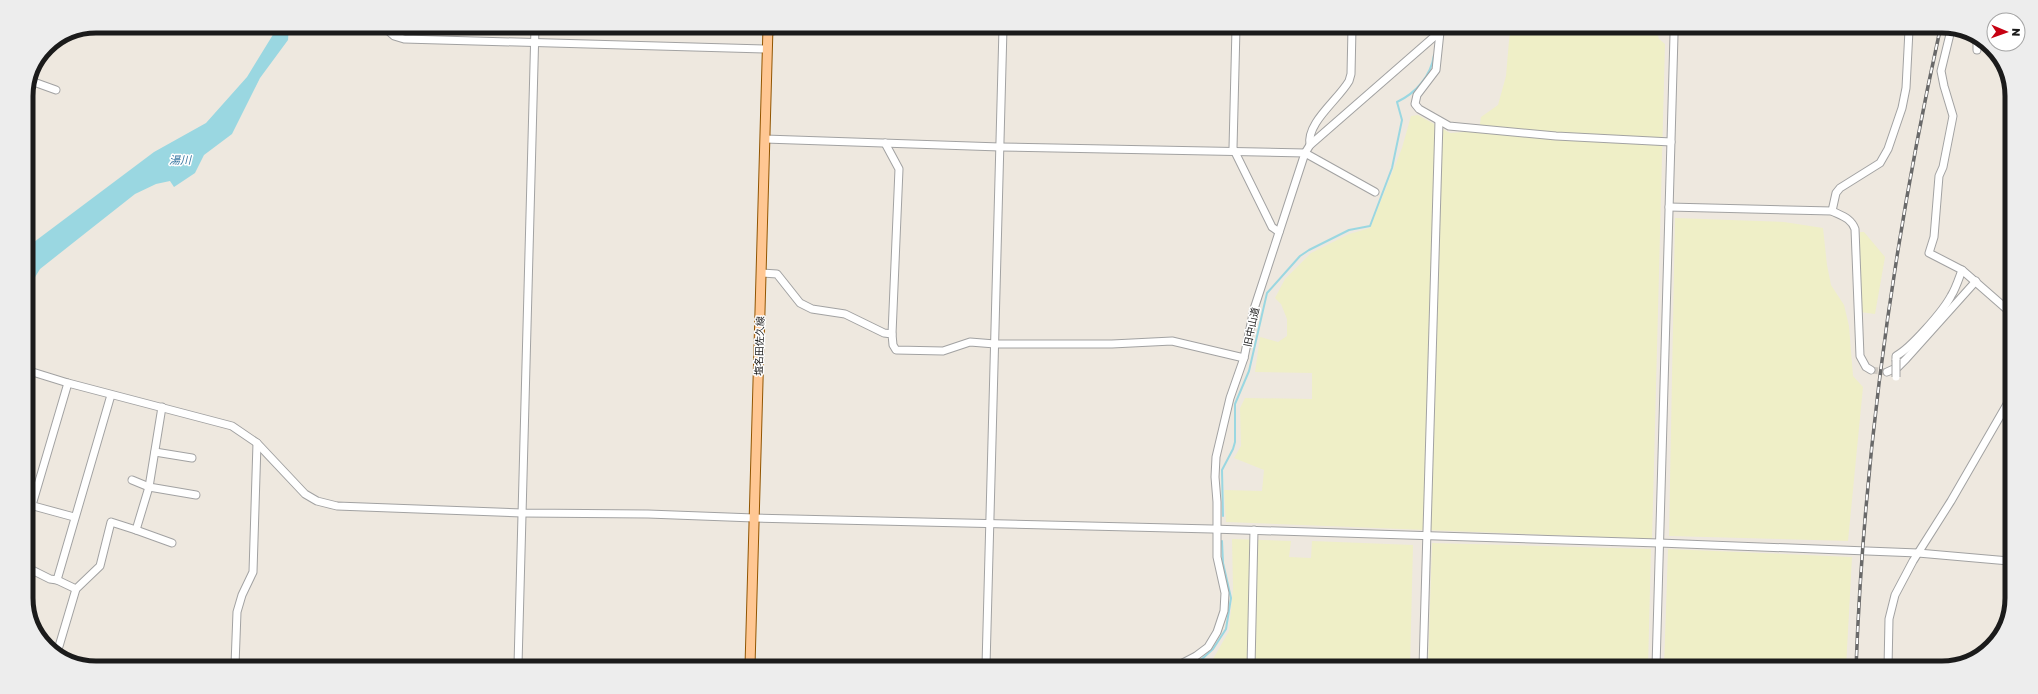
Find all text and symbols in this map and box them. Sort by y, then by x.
north arrow [1986,12,2026,52]
text: N [2010,28,2023,37]
water label: 湯川 [169,153,192,166]
street label: 旧中山道 [1241,306,1261,348]
street label: 塩名田佐久線 [752,316,766,376]

